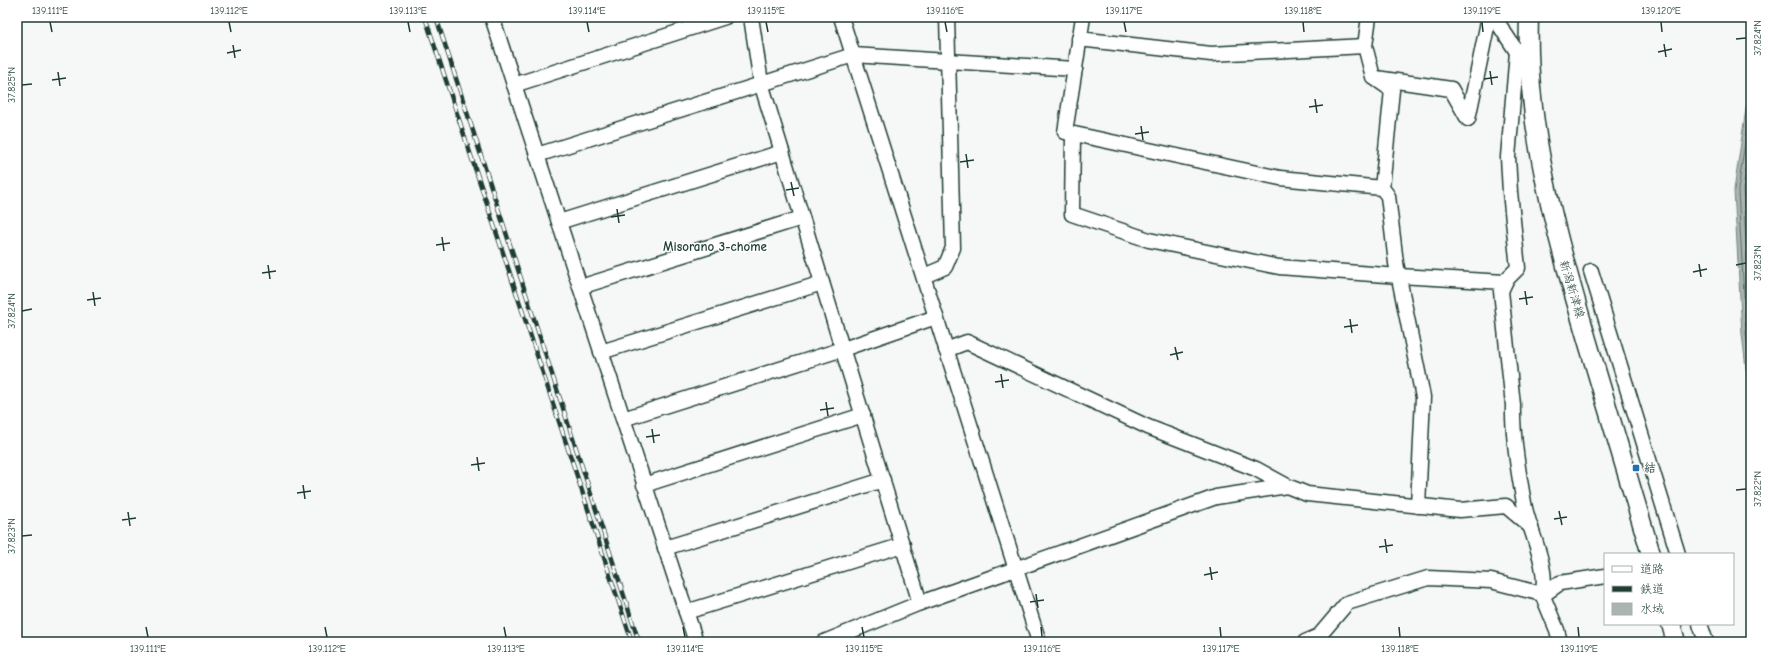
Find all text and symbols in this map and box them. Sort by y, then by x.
text: 139.111°E [32,5,68,17]
text: 139.112°E [210,5,248,17]
text: 139.113°E [389,5,427,17]
text: 139.114°E [568,5,606,17]
text: 139.115°E [747,5,785,17]
text: 139.116°E [926,5,964,17]
text: 139.117°E [1105,5,1143,17]
text: 139.118°E [1284,5,1322,17]
text: 139.119°E [1463,5,1501,17]
text: 139.120°E [1641,5,1681,17]
text: 37.824°N [1752,20,1764,56]
text: 37.825°N [6,67,18,103]
district label: Misorano 3-chome [663,239,768,254]
text: 37.823°N [1752,245,1764,281]
street label: 新潟新津線 [1557,258,1587,320]
text: 37.824°N [6,293,18,329]
place label: 結 [1644,461,1656,475]
marker: 結 [1631,463,1641,473]
text: 37.822°N [1752,471,1764,507]
text: 37.823°N [6,518,18,554]
legend [1604,553,1734,625]
text: 道路 [1640,562,1664,576]
text: 鉄道 [1640,582,1664,596]
text: 水域 [1640,602,1664,616]
text: 139.111°E [130,643,166,655]
text: 139.112°E [308,643,346,655]
text: 139.113°E [487,643,525,655]
text: 139.114°E [666,643,704,655]
text: 139.115°E [845,643,883,655]
text: 139.116°E [1023,643,1061,655]
text: 139.117°E [1202,643,1240,655]
text: 139.118°E [1381,643,1419,655]
text: 139.119°E [1560,643,1598,655]

